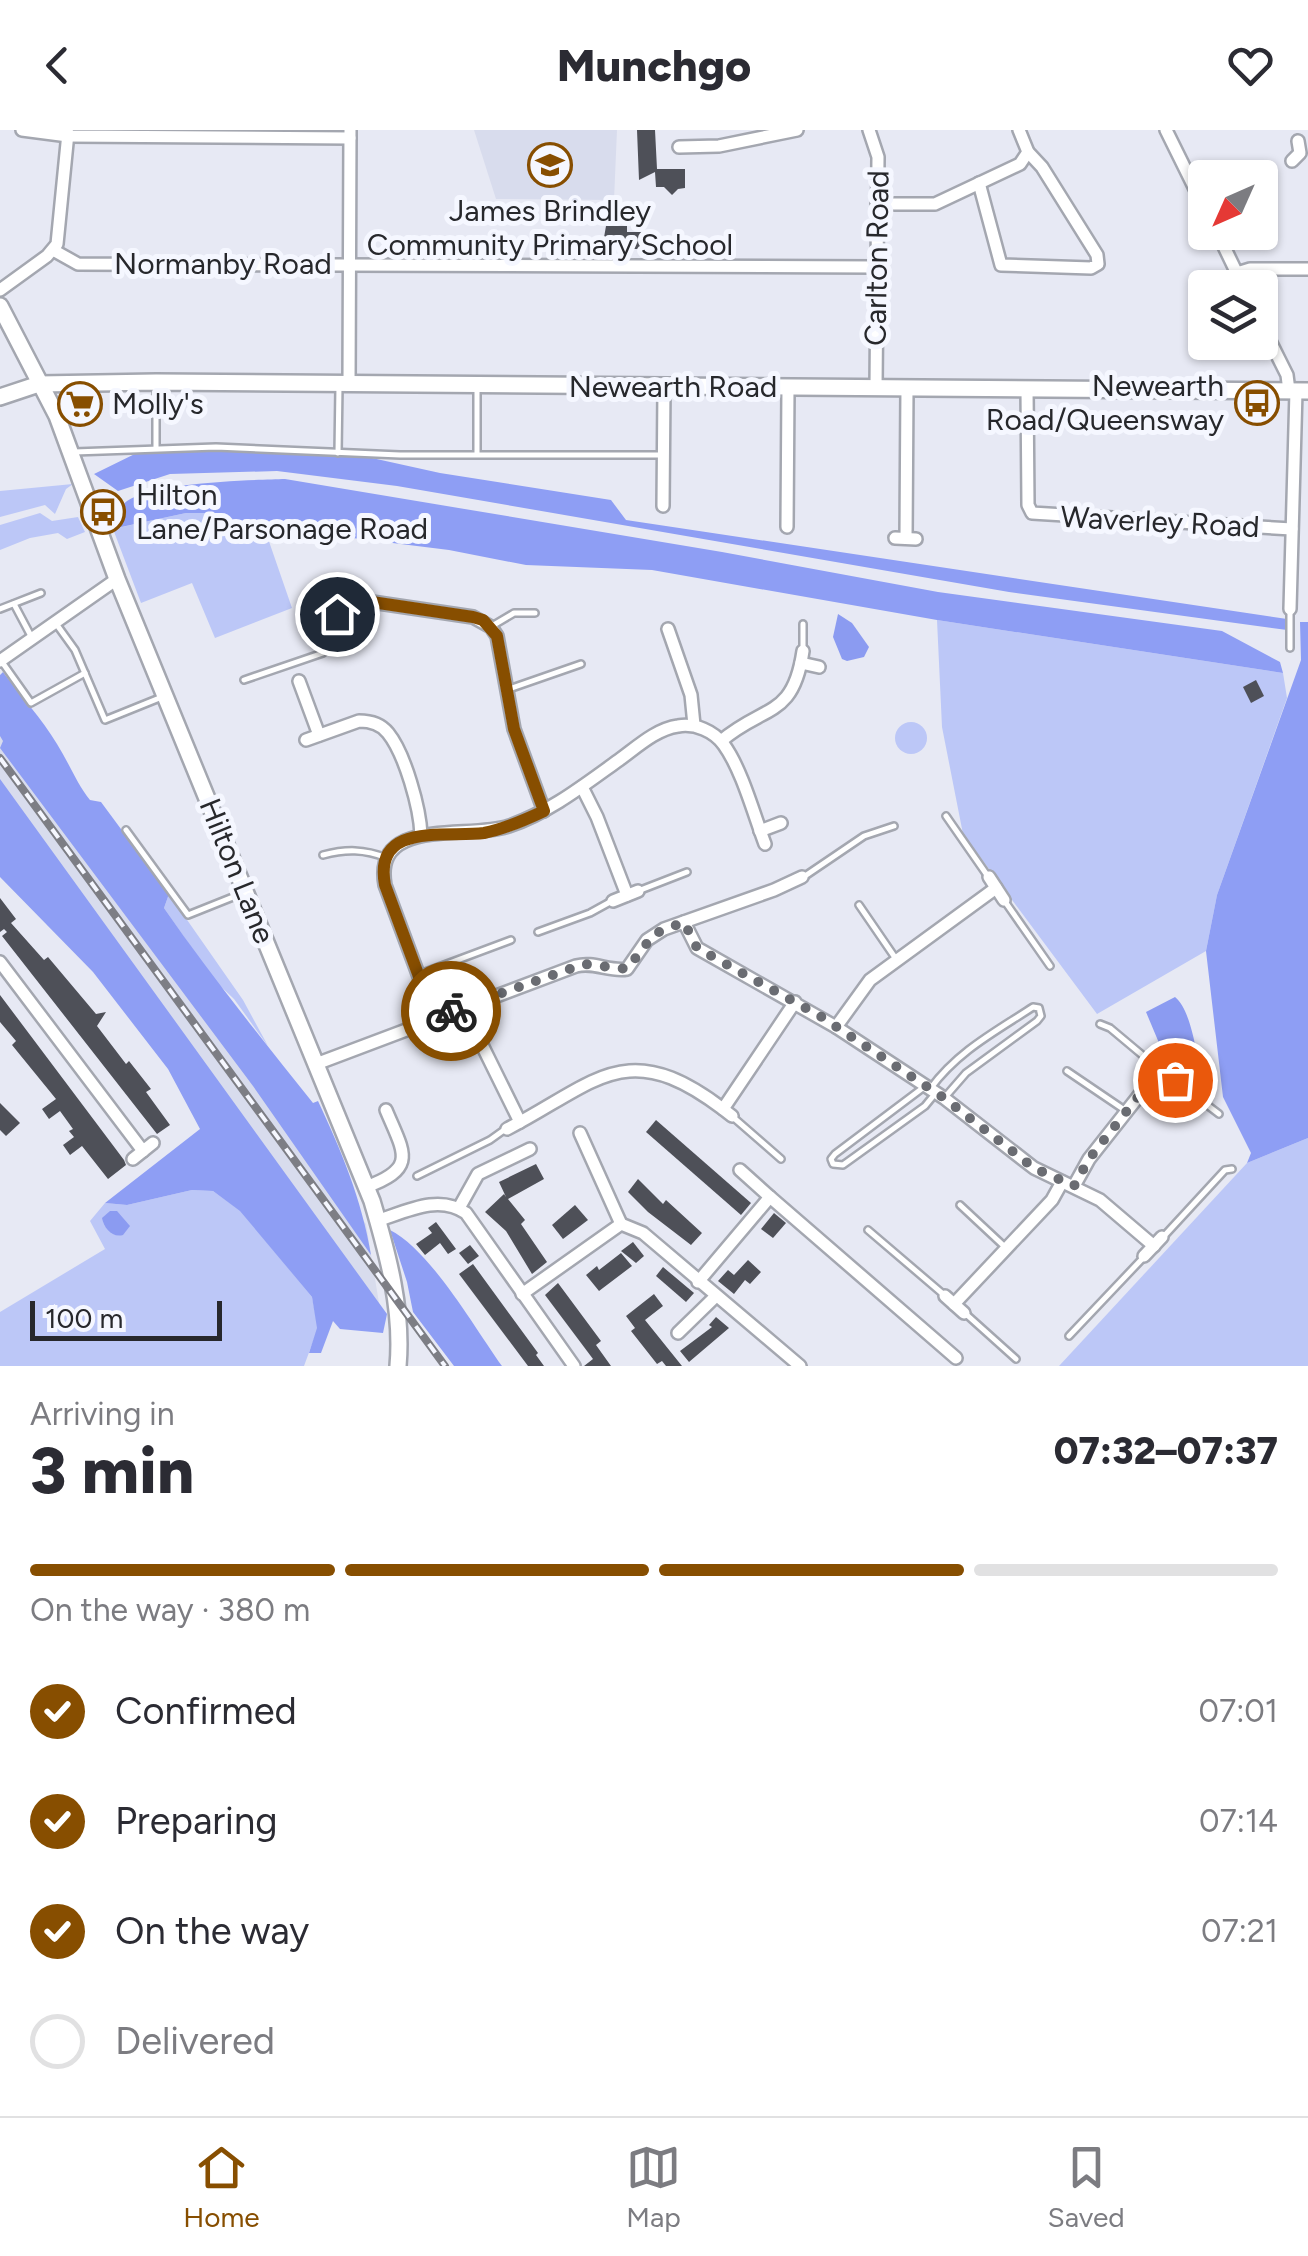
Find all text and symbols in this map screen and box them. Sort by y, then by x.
icon: back [30,38,85,93]
text: Munchgo [557,38,751,92]
icon: heart [1223,38,1278,93]
school or university icon: James Brindley Community Primary School [527,142,573,188]
north arrow [1188,160,1278,250]
map controls [1188,160,1278,360]
street label: Carlton Road [856,170,897,346]
place label: James Brindley Community Primary School [367,192,733,263]
street label: Normanby Road [114,245,332,282]
button: layers [1188,270,1278,360]
place label: Newearth Road/Queensway [986,367,1224,438]
street label: Newearth Road [569,368,777,405]
bus stop icon: Newearth Road/Queensway [1234,380,1280,426]
supermarket icon: Molly's [57,381,103,427]
place label: Molly's [112,385,204,422]
place label: Hilton Lane/Parsonage Road [136,476,428,547]
bus stop icon: Hilton Lane/Parsonage Road [80,489,126,535]
street label: Waverley Road [1060,498,1260,545]
pin [295,572,380,657]
icon: home [310,587,365,642]
street label: Hilton Lane [192,793,283,949]
courier [401,961,501,1061]
icon: bike [424,984,479,1039]
pin [1133,1038,1218,1123]
icon: bag [1148,1053,1203,1108]
scale bar [30,1296,222,1340]
text: 100 m [45,1301,123,1335]
text: Arriving in [30,1395,175,1433]
text: 07:32–07:37 [1054,1428,1278,1474]
text: 3 min [30,1431,194,1509]
text: On the way · 380 m [30,1591,310,1629]
icon: check [30,1684,85,1739]
text: Confirmed [115,1688,297,1734]
text: 07:01 [1198,1692,1278,1730]
icon: check [30,1794,85,1849]
text: Preparing [115,1798,277,1844]
text: 07:14 [1199,1802,1278,1840]
icon: check [30,1904,85,1959]
text: On the way [115,1908,309,1954]
text: 07:21 [1201,1912,1278,1950]
text: Delivered [115,2018,275,2064]
tab: Home [183,2140,260,2234]
tab: Map [626,2140,681,2234]
tab: Saved [1048,2140,1125,2234]

